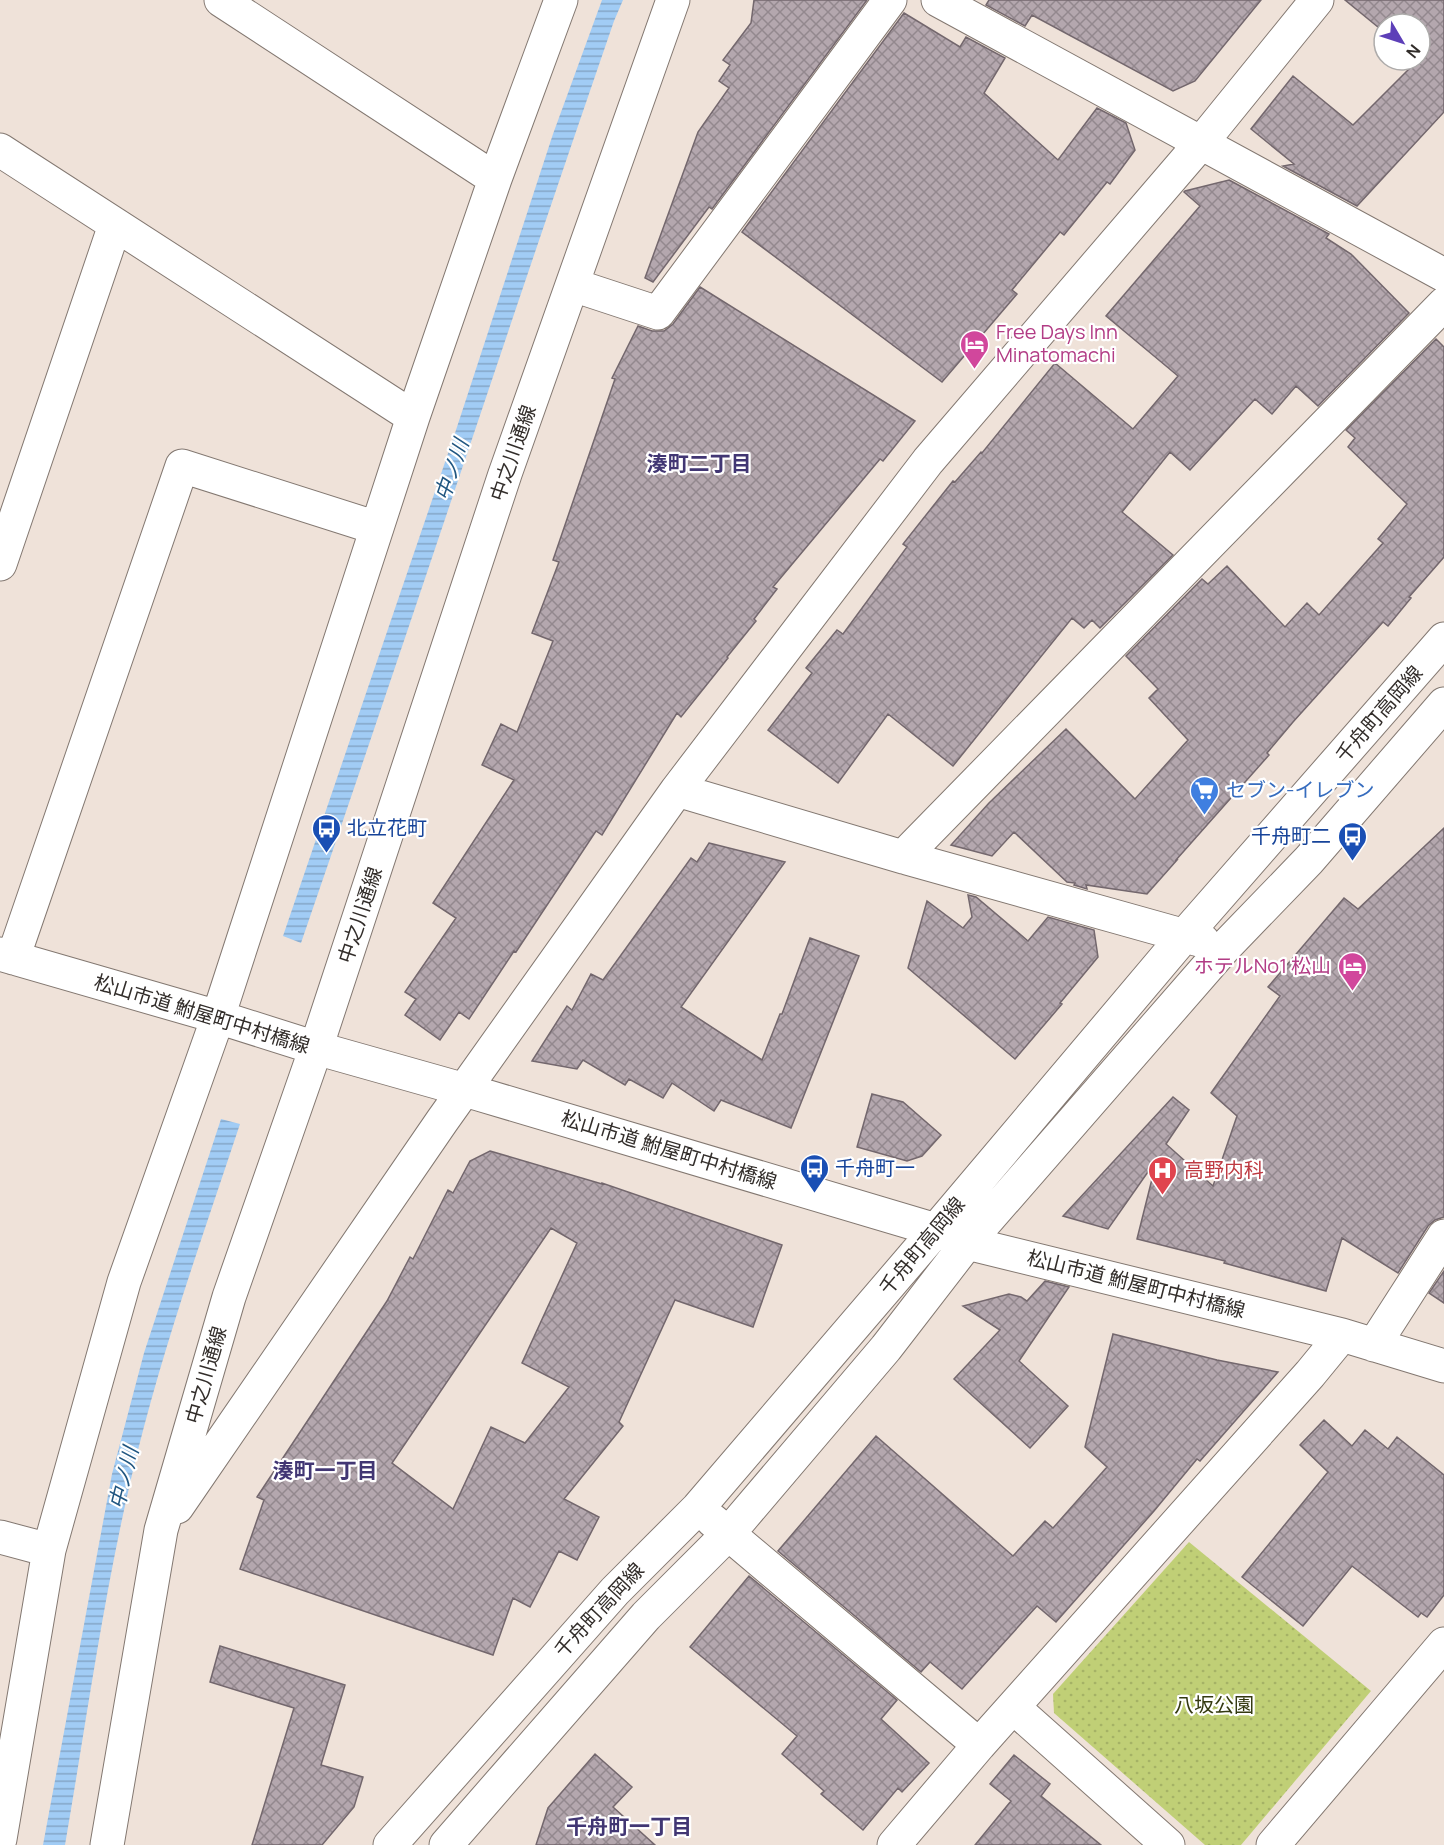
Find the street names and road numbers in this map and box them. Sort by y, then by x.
street label: 中之川通線 [483,401,542,505]
street label: 千舟町高岡線 [1329,660,1428,768]
street label: 中之川通線 [331,863,388,967]
street label: 松山市道 鮒屋町中村橋線 [91,968,313,1059]
street label: 松山市道 鮒屋町中村橋線 [558,1104,780,1195]
street label: 千舟町高岡線 [873,1191,971,1300]
street label: 松山市道 鮒屋町中村橋線 [1024,1243,1248,1324]
street label: 中之川通線 [179,1323,232,1427]
street label: 千舟町高岡線 [548,1557,649,1663]

